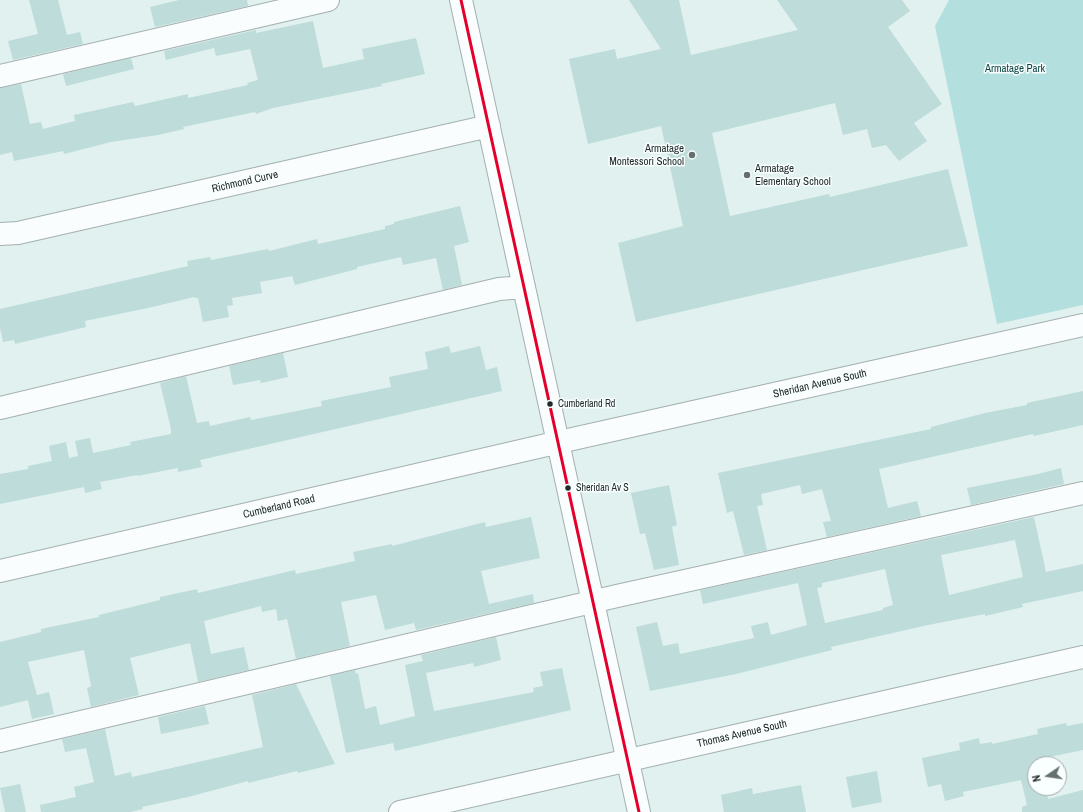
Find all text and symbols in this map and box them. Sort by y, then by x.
park label: Armatage Park [985,62,1045,76]
place label: Armatage Montessori School [609,142,684,168]
marker: Armatage Montessori School [687,150,697,160]
place label: Armatage Elementary School [755,162,831,188]
street label: Richmond Curve [211,168,279,196]
marker: Armatage Elementary School [742,170,752,180]
street label: Sheridan Avenue South [772,367,868,401]
place label: Cumberland Rd [558,398,615,410]
marker: Cumberland Rd [545,399,555,409]
place label: Sheridan Av S [576,482,629,494]
marker: Sheridan Av S [563,483,573,493]
street label: Cumberland Road [242,492,316,522]
street label: Thomas Avenue South [696,717,788,751]
north arrow [1027,756,1067,796]
text: N [1029,774,1044,783]

